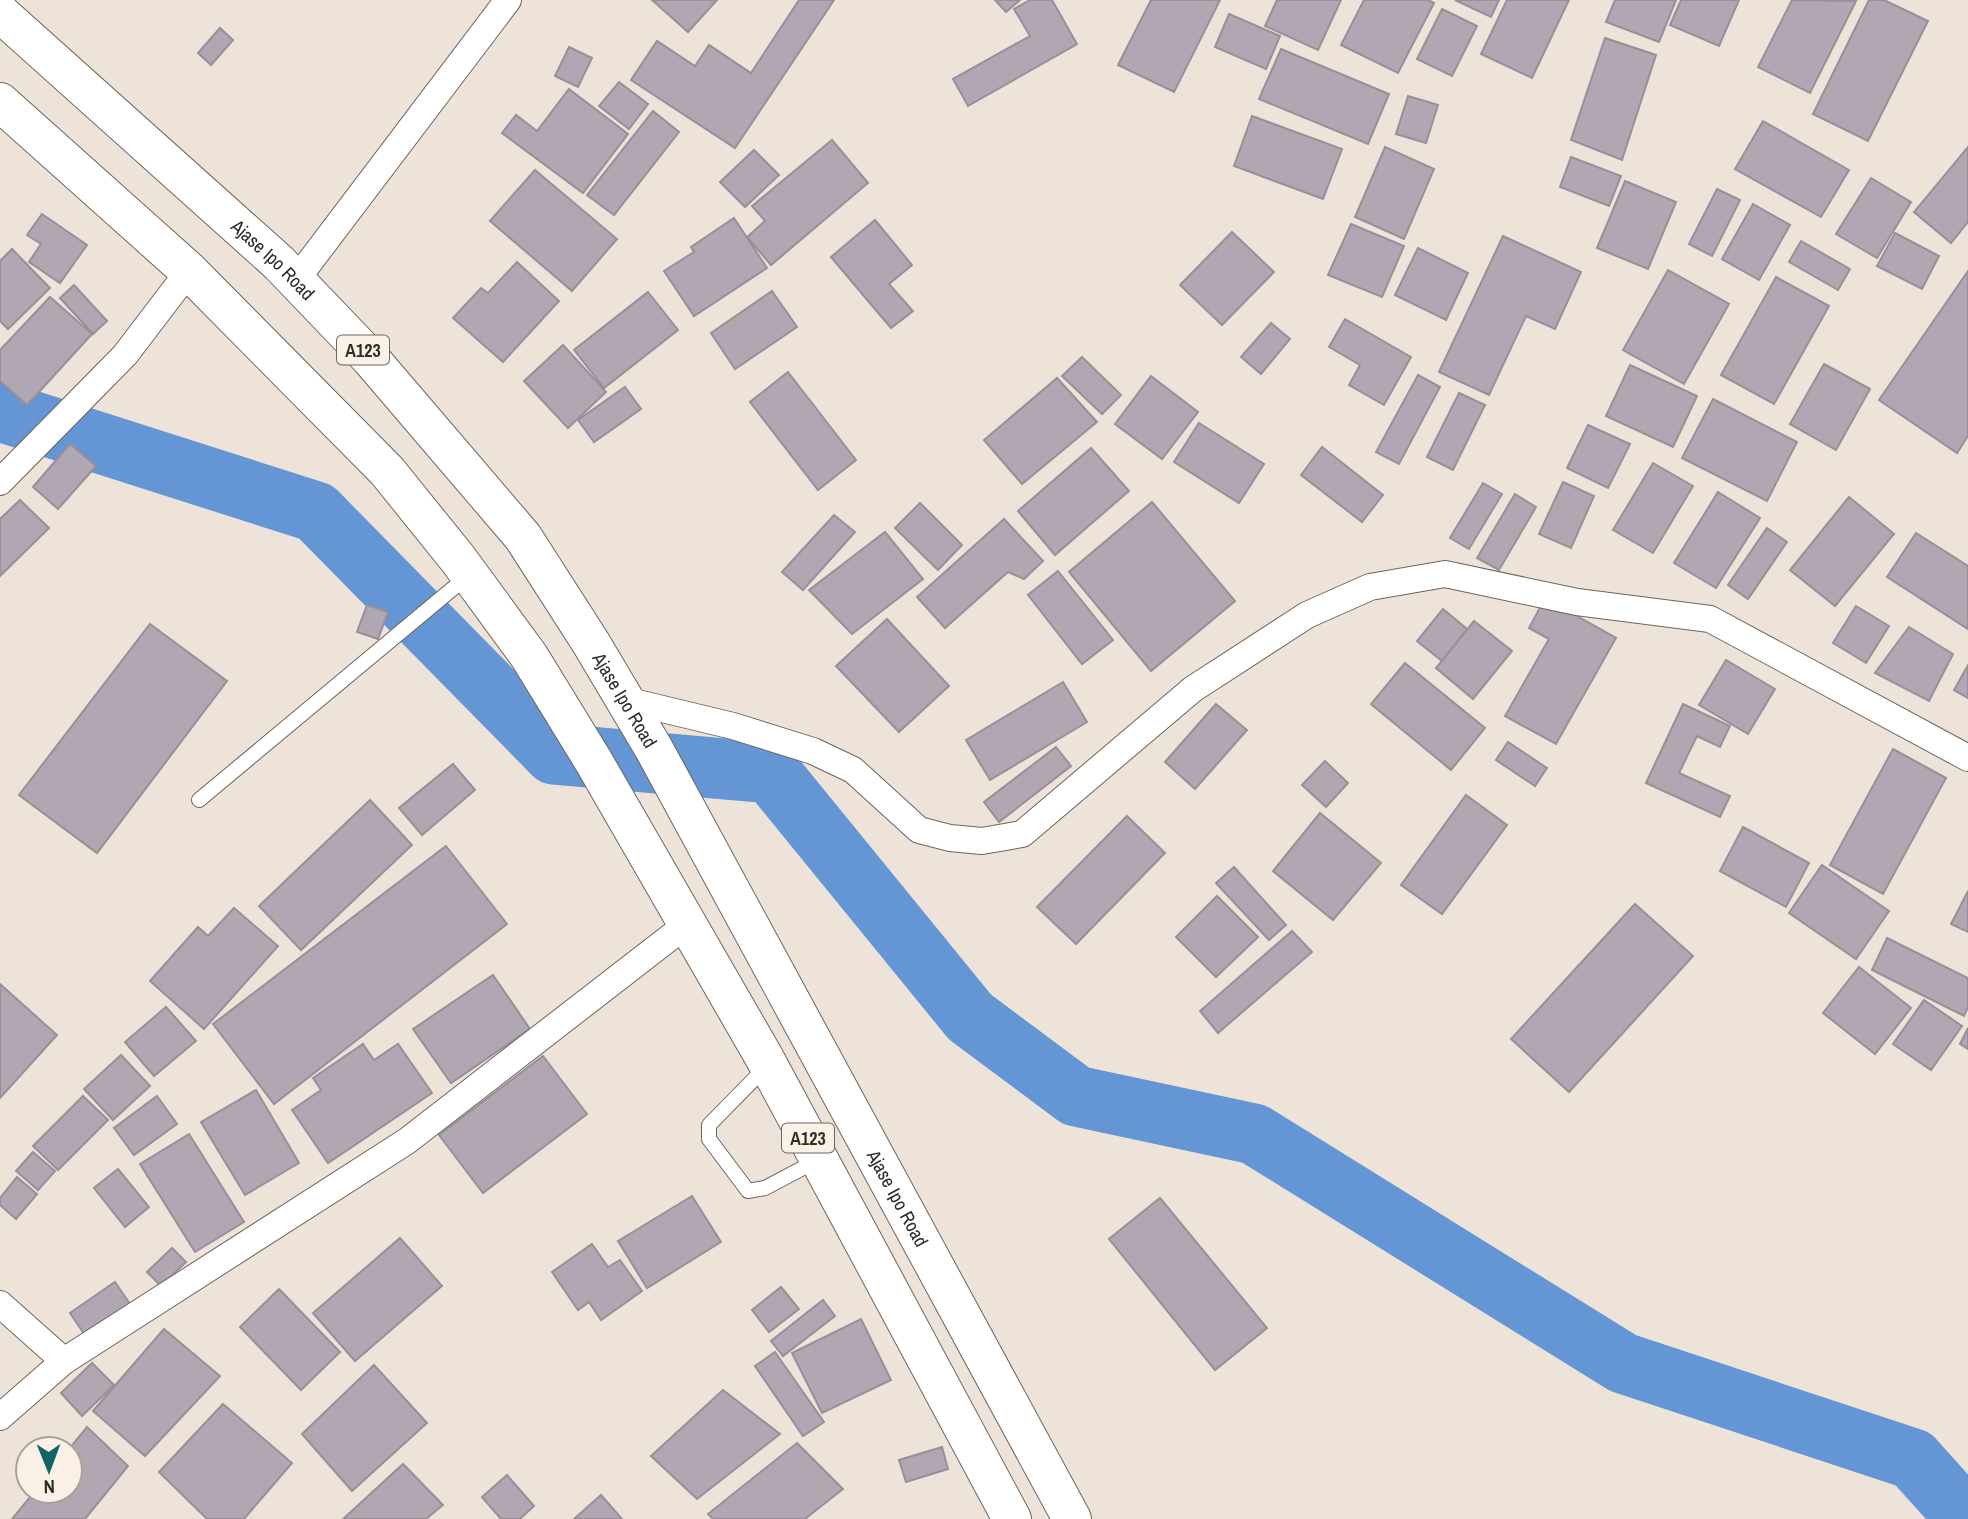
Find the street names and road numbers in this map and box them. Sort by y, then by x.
street label: Ajase Ipo Road [225,213,321,306]
road number: A123 [337,336,389,364]
street label: Ajase Ipo Road [586,647,663,753]
road number: A123 [782,1124,834,1153]
street label: Ajase Ipo Road [860,1144,935,1251]

